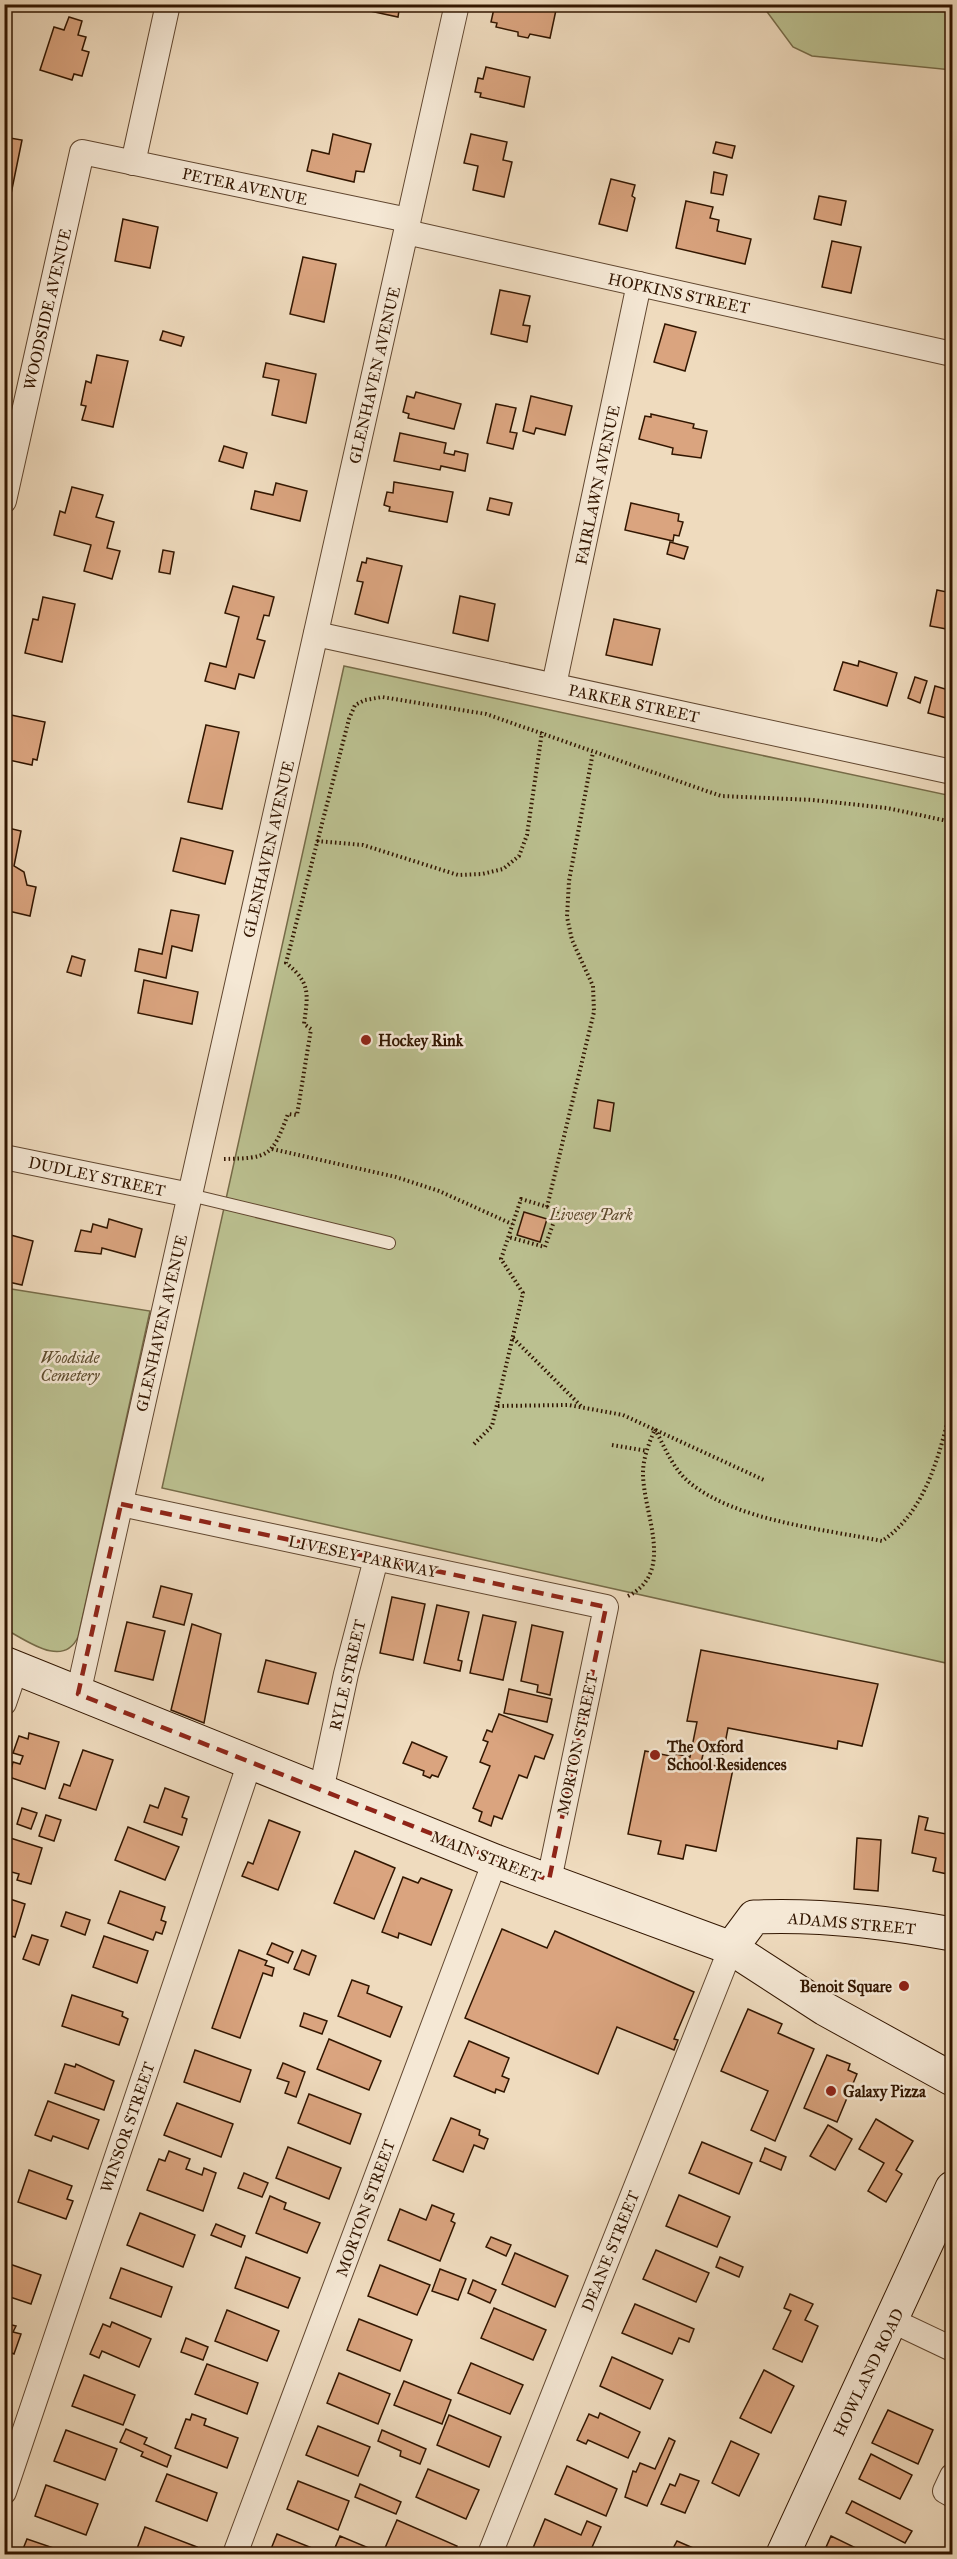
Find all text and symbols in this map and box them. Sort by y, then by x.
street label: PETER AVENUE [181,164,309,209]
street label: WOODSIDE AVENUE [20,227,75,392]
street label: HOPKINS STREET [606,269,752,318]
street label: GLENHAVEN AVENUE [345,285,404,466]
street label: FAIRLAWN AVENUE [571,404,624,567]
street label: PARKER STREET [567,680,701,727]
street label: GLENHAVEN AVENUE [239,759,298,940]
place label: Hockey Rink [378,1031,464,1051]
marker: Hockey Rink [359,1033,373,1047]
street label: DUDLEY STREET [27,1153,167,1200]
park label: Livesey Park [548,1205,633,1224]
street label: GLENHAVEN AVENUE [132,1233,191,1414]
park label: Woodside Cemetery [41,1348,100,1385]
street label: LIVESEY PARKWAY [286,1531,440,1582]
street label: RYLE STREET [325,1618,369,1732]
street label: MORTON STREET [553,1671,602,1817]
place label: The Oxford School Residences [666,1737,787,1774]
marker: The Oxford School Residences [648,1748,662,1762]
street label: MAIN STREET [428,1827,544,1886]
street label: ADAMS STREET [786,1908,917,1939]
place label: Benoit Square [800,1977,892,1997]
marker: Benoit Square [897,1979,911,1993]
street label: WINSOR STREET [96,2059,159,2195]
place label: Galaxy Pizza [843,2082,927,2102]
marker: Galaxy Pizza [824,2084,838,2098]
street label: MORTON STREET [332,2137,399,2279]
street label: DEANE STREET [578,2188,643,2314]
street label: HOWLAND ROAD [829,2305,908,2439]

